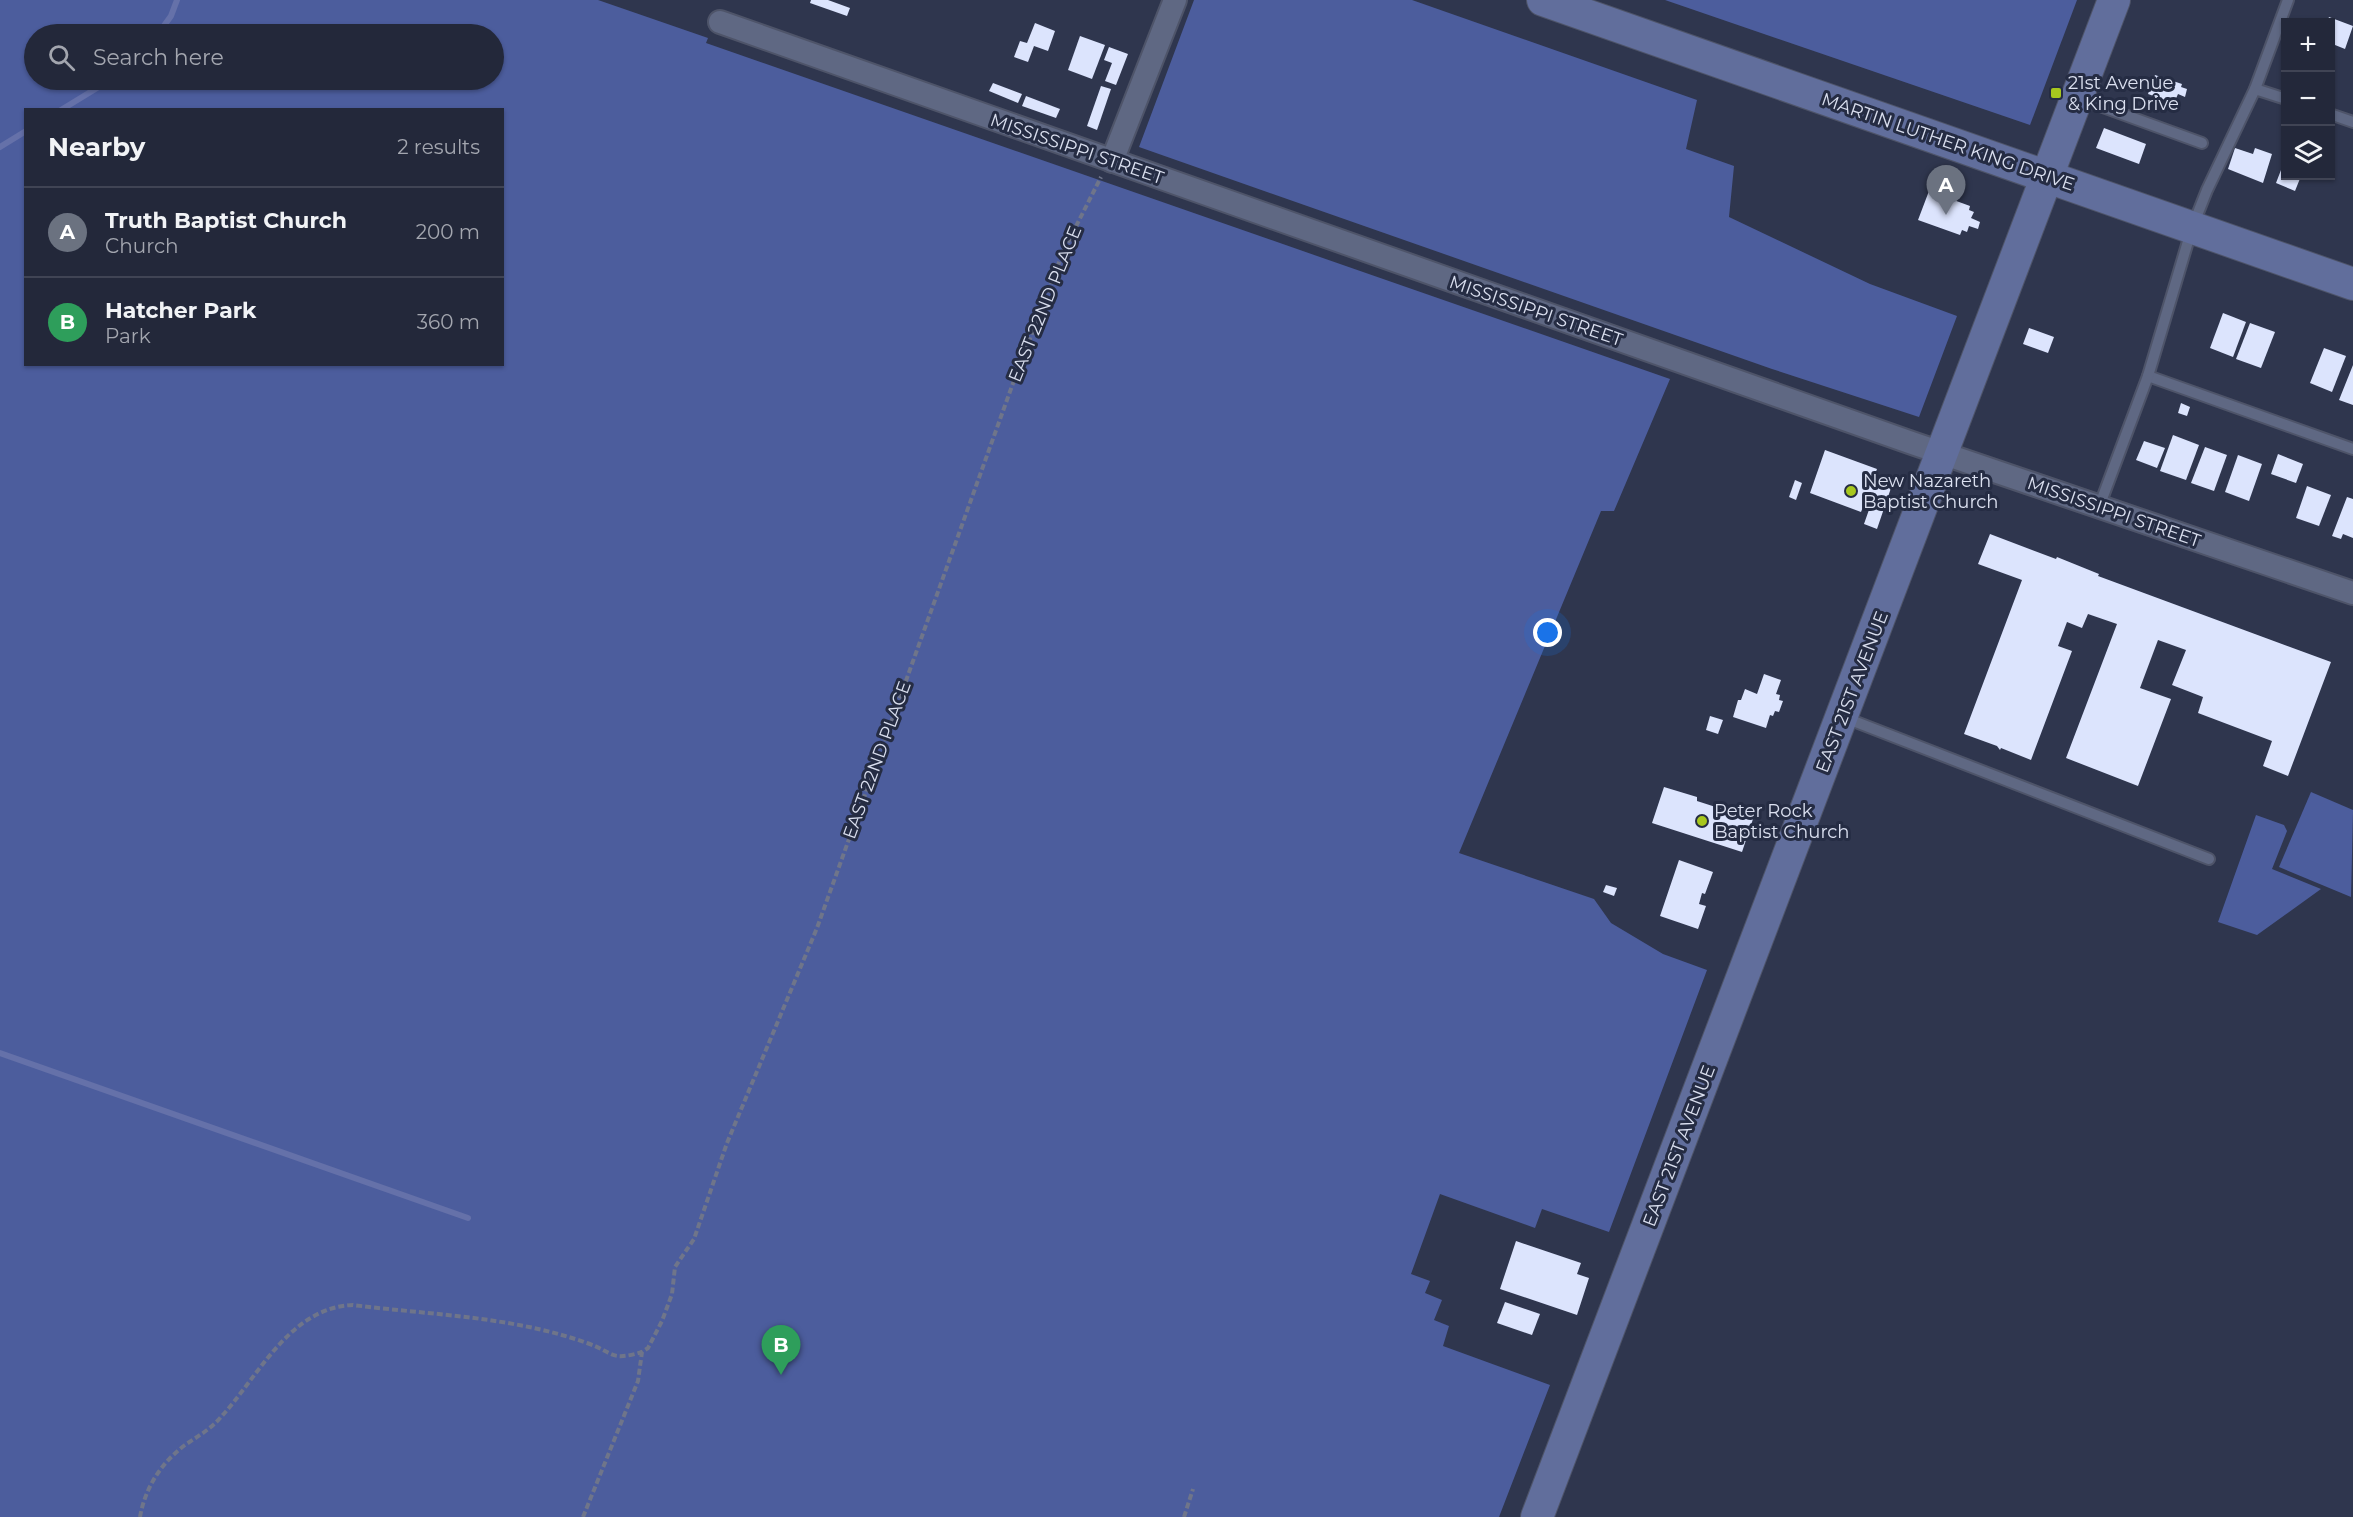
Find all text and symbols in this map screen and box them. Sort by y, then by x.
map controls [2281,18,2335,180]
button: + [2281,18,2335,72]
search box [24,24,504,90]
icon: search [45,41,78,74]
text: Search here [93,44,224,71]
place label: 21st Avenue & King Drive [2068,72,2179,115]
button: − [2281,72,2335,126]
marker: 21st Avenue & King Drive [2049,86,2063,100]
street label: MARTIN LUTHER KING DRIVE [1819,88,2077,196]
street label: MISSISSIPPI STREET [987,109,1167,189]
button: layers [2281,126,2335,180]
text: Nearby [48,131,145,163]
text: 2 results [397,135,480,159]
pin: A [1926,166,1966,215]
text: Truth Baptist Church [105,207,347,234]
text: A [60,220,75,244]
text: 200 m [416,220,480,244]
street label: EAST 22ND PLACE [1004,223,1086,385]
text: Church [105,234,179,258]
street label: MISSISSIPPI STREET [1446,271,1626,351]
text: Hatcher Park [105,297,257,324]
text: B [60,310,75,334]
text: 360 m [417,310,480,334]
text: Park [105,324,151,348]
place label: New Nazareth Baptist Church [1863,470,1999,513]
street label: MISSISSIPPI STREET [2024,472,2204,552]
marker: New Nazareth Baptist Church [1844,484,1858,498]
street label: EAST 21ST AVENUE [1811,608,1893,776]
your location [1533,618,1562,647]
street label: EAST 22ND PLACE [838,678,916,842]
place label: Peter Rock Baptist Church [1714,800,1850,843]
marker: Peter Rock Baptist Church [1695,814,1709,828]
street label: EAST 21ST AVENUE [1638,1062,1720,1230]
pin: B [762,1326,800,1375]

